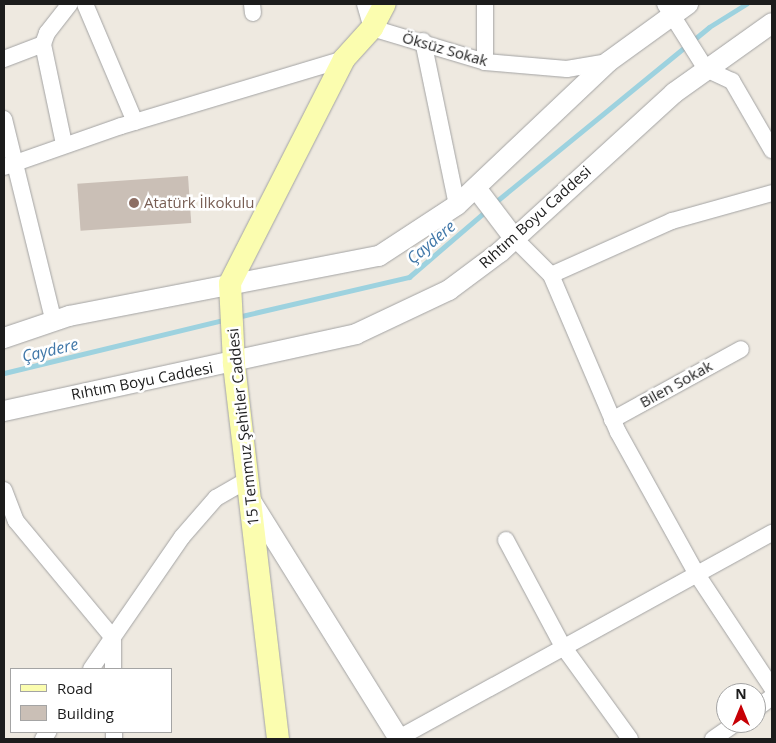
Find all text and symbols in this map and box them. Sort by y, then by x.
street label: Öksüz Sokak [400,28,490,70]
street label: Rıhtım Boyu Caddesi [475,162,595,272]
place label: Atatürk İlkokulu [144,194,255,212]
marker: Atatürk İlkokulu [128,197,140,209]
water label: Çaydere [403,216,459,268]
street label: 15 Temmuz Şehitler Caddesi [224,327,262,527]
water label: Çaydere [20,334,80,366]
street label: Bilen Sokak [637,357,715,411]
street label: Rıhtım Boyu Caddesi [70,358,214,404]
legend [10,668,172,733]
text: Road [57,678,93,698]
north arrow [716,683,766,733]
text: N [735,684,747,703]
text: Building [57,703,114,723]

